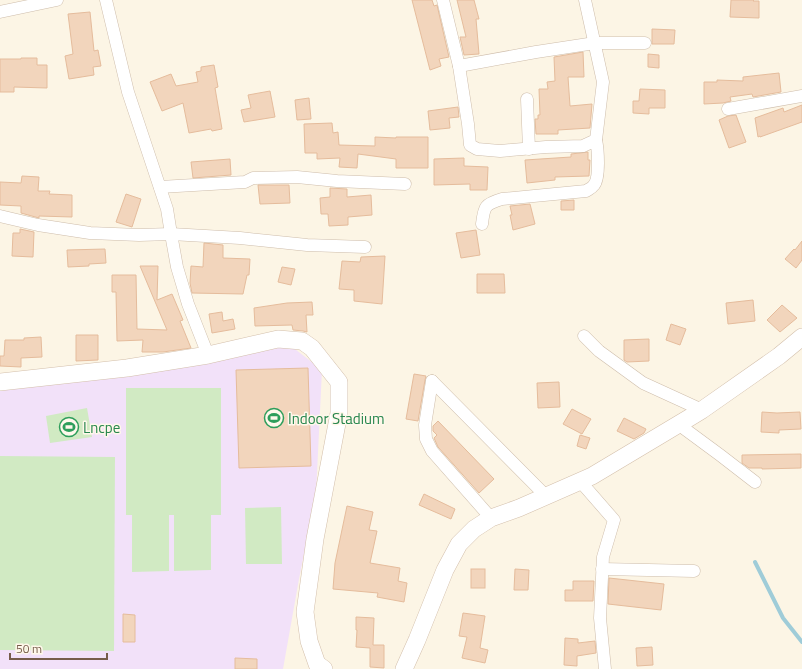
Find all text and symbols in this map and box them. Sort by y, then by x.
sports icon: Indoor Stadium [263,407,285,429]
place label: Indoor Stadium [288,407,385,430]
sports icon: Lncpe [58,416,80,438]
place label: Lncpe [83,416,120,439]
scale bar [10,635,107,661]
text: 50 m [16,639,42,658]

